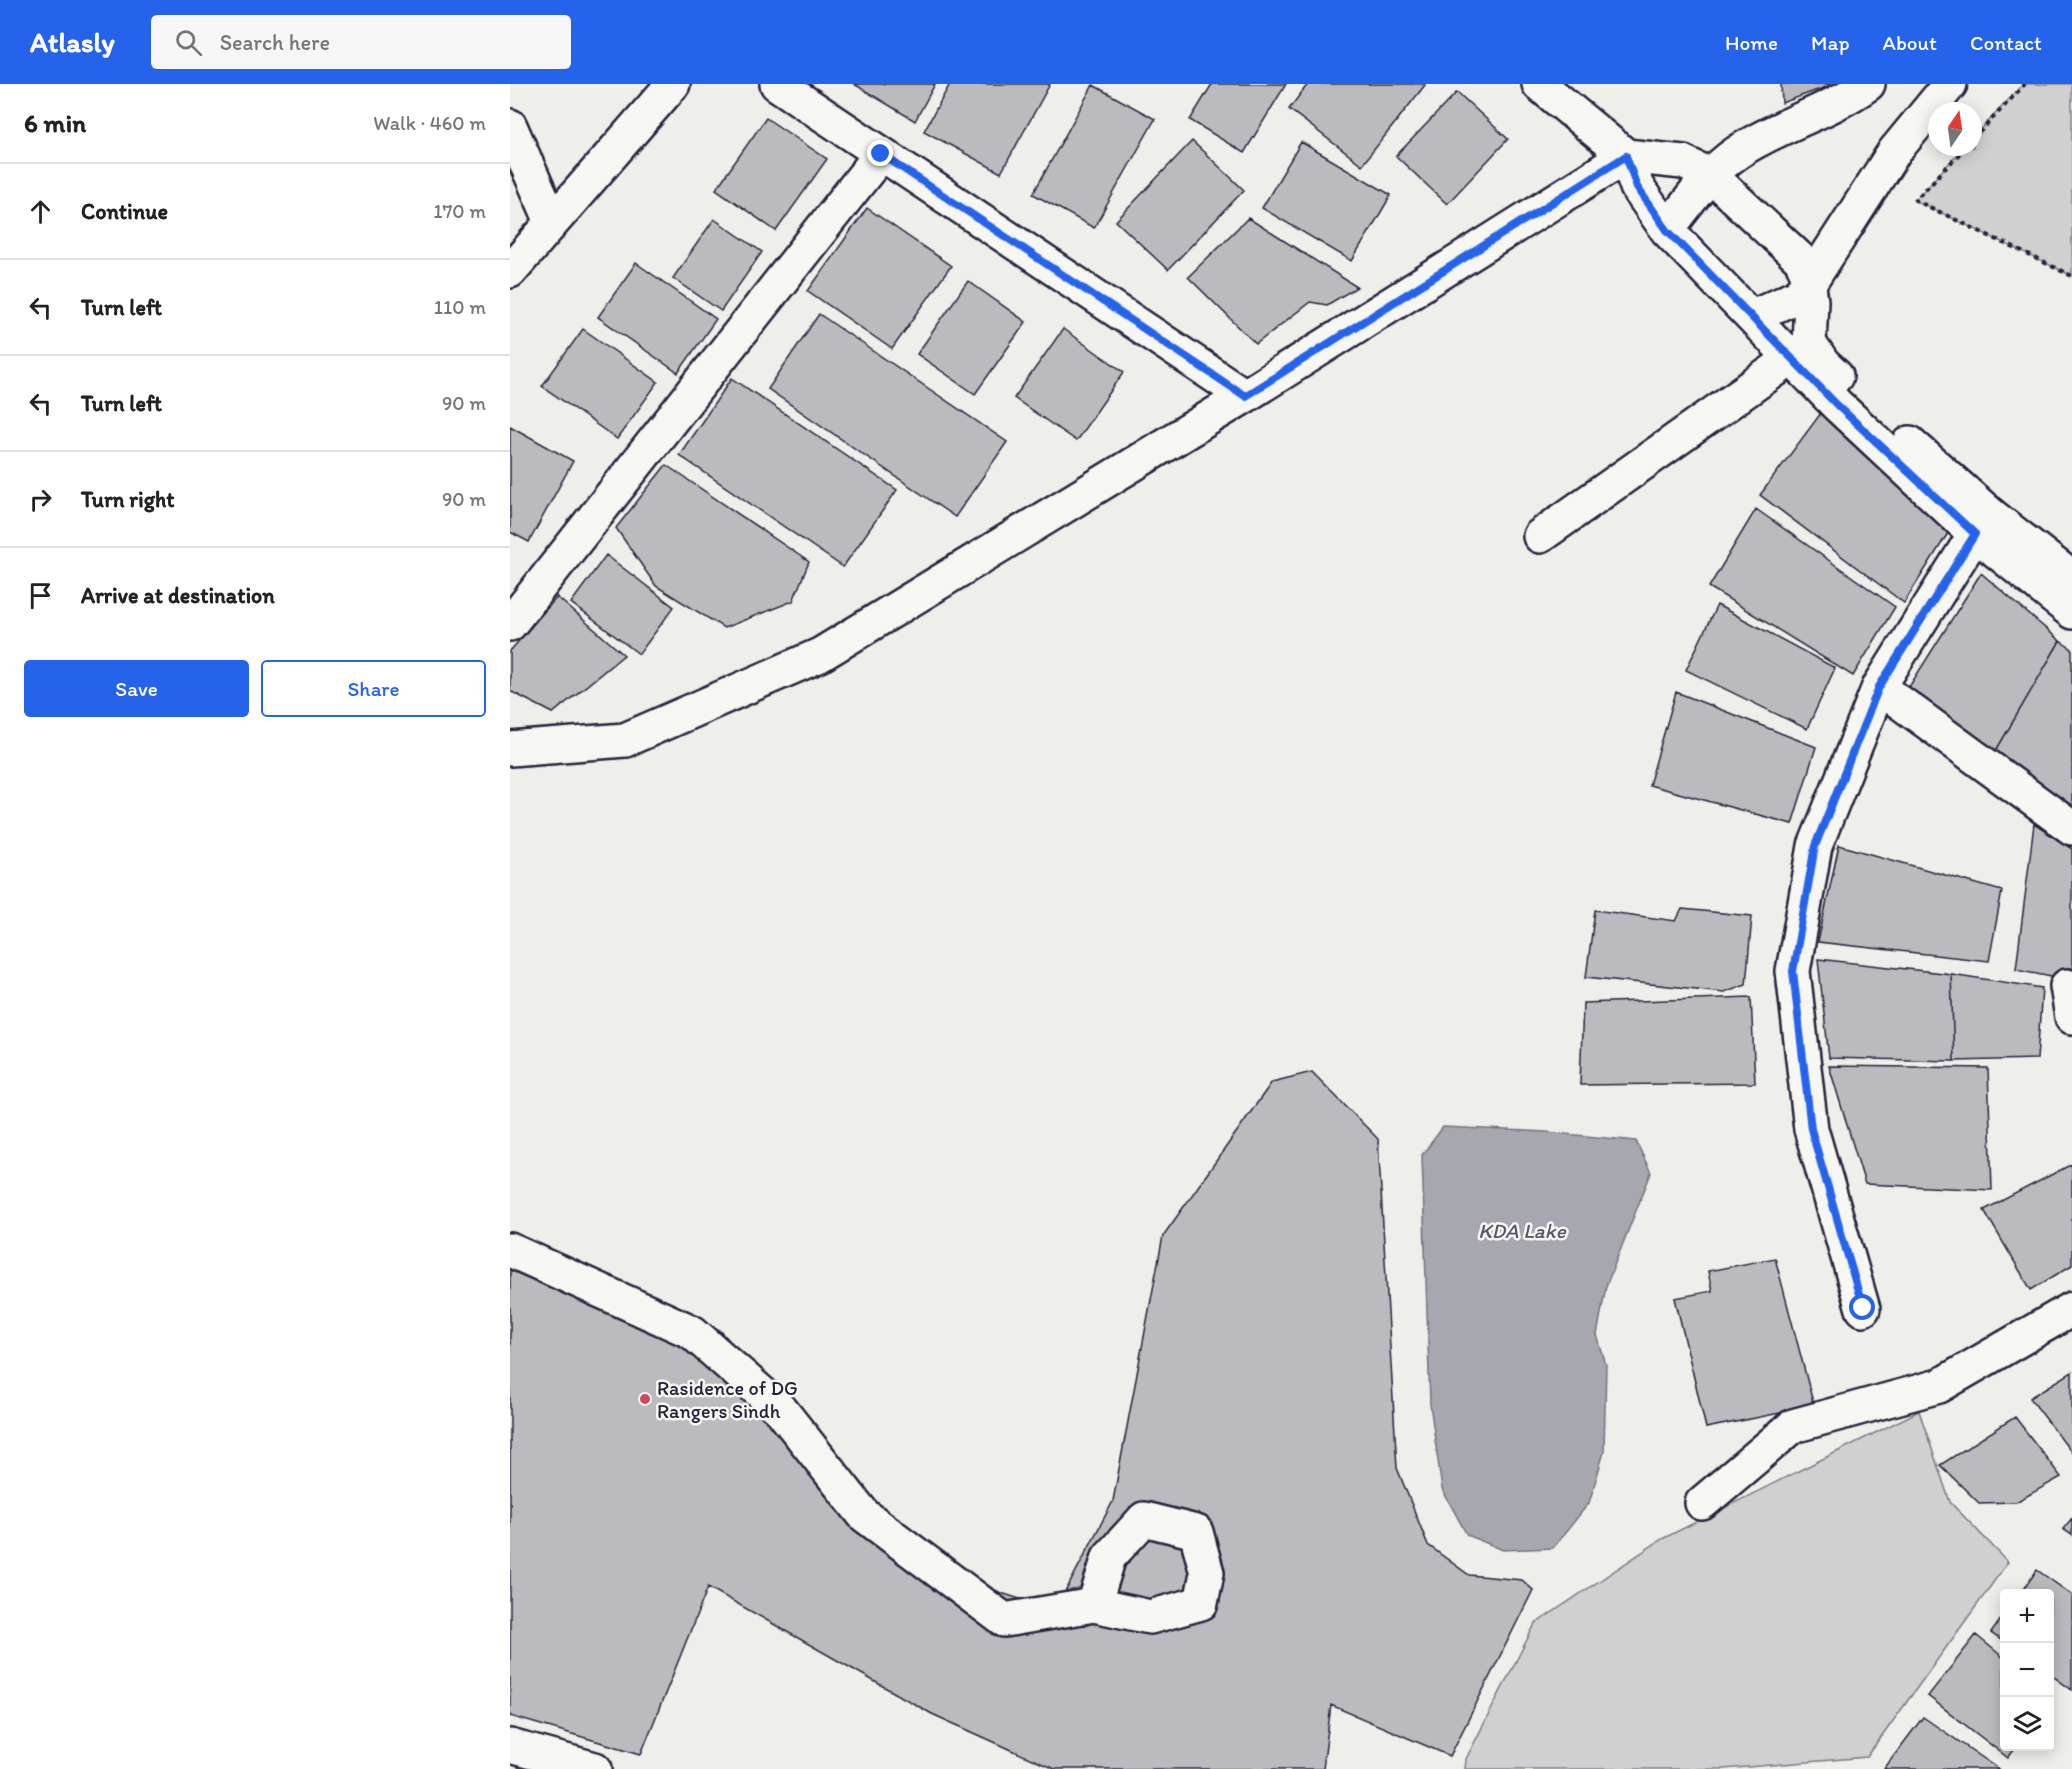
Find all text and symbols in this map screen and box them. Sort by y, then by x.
search box [151,15,571,69]
text: Atlasly [30,25,115,59]
icon: search [172,26,205,59]
text: Search here [220,29,330,56]
text: Home [1725,30,1778,55]
text: Map [1811,30,1850,55]
text: About [1883,30,1937,55]
text: Contact [1970,30,2042,55]
north arrow [1928,102,1982,156]
text: 6 min [24,107,86,139]
text: Walk · 460 m [373,111,486,135]
route end [867,140,893,166]
icon: ahead [24,195,57,228]
text: Continue [81,198,168,225]
text: 170 m [433,199,486,223]
icon: left [24,291,57,324]
text: Turn left [81,294,162,321]
text: 110 m [434,295,486,319]
icon: left [24,387,57,420]
text: Turn left [81,390,162,417]
text: 90 m [442,391,486,415]
icon: right [24,483,57,516]
text: Turn right [81,486,175,513]
text: 90 m [442,487,486,511]
icon: arrive [24,579,57,612]
text: Arrive at destination [81,582,275,609]
button: Save [24,660,249,717]
button: Share [261,660,486,717]
water label: KDA Lake [1478,1218,1567,1243]
route start [1849,1294,1875,1320]
place label: Rasidence of DG Rangers Sindh [657,1376,798,1423]
marker: Rasidence of DG Rangers Sindh [638,1392,652,1406]
map controls [2000,1589,2054,1751]
button: + [2000,1589,2054,1643]
button: − [2000,1643,2054,1697]
button: layers [2000,1697,2054,1751]

